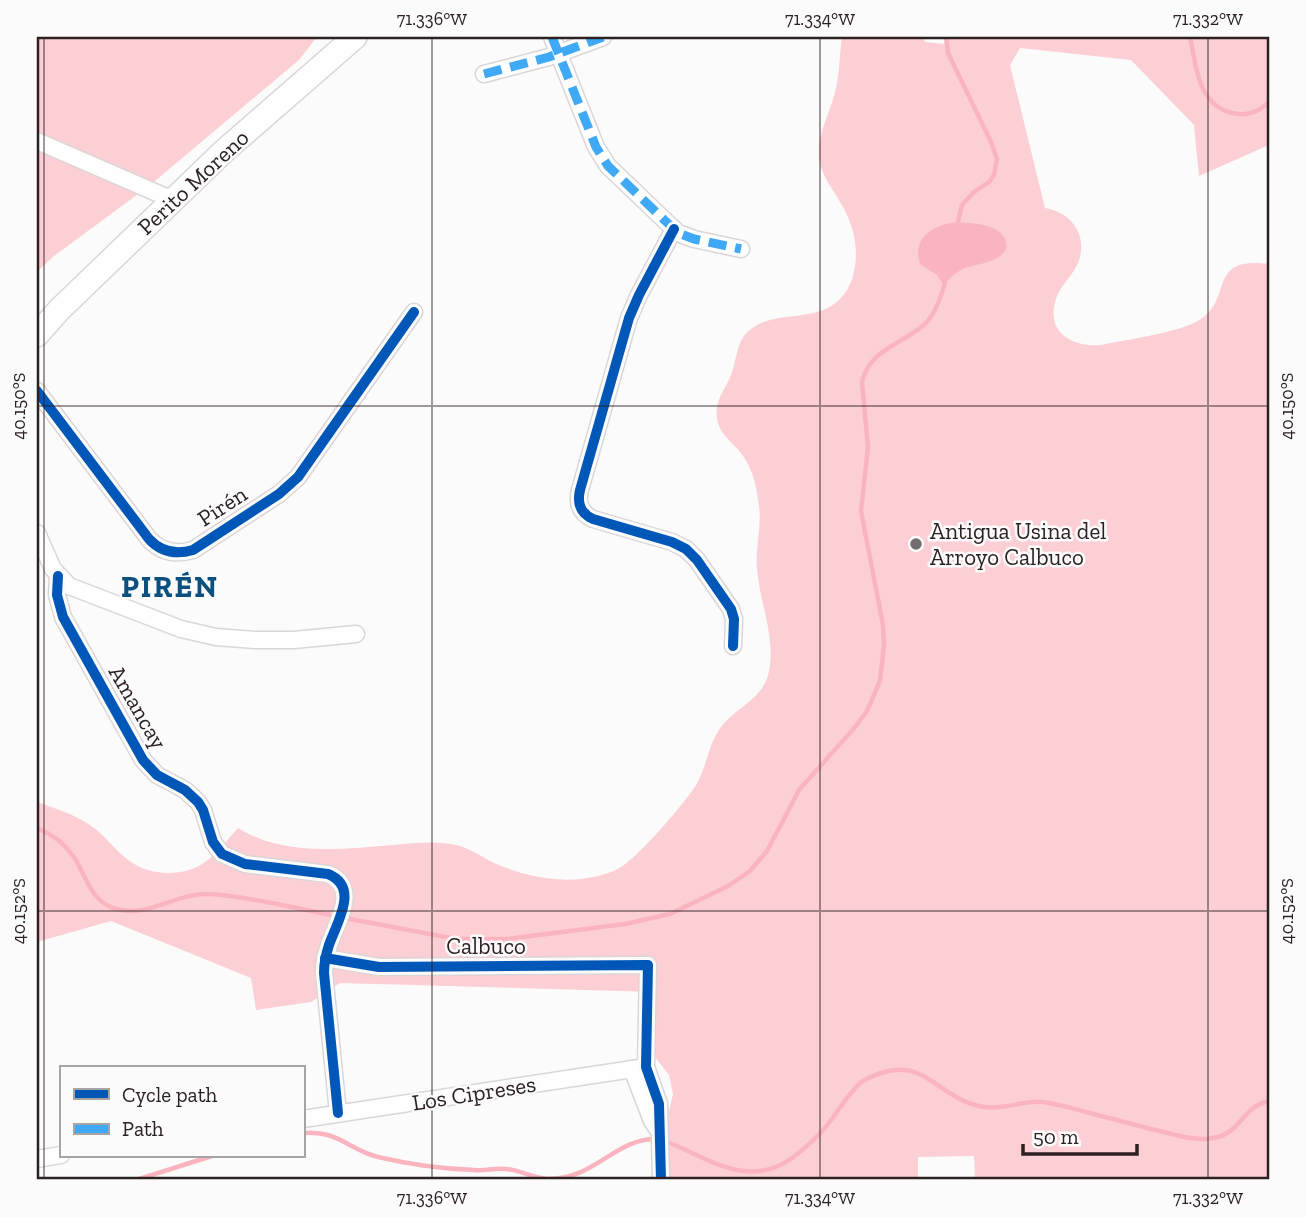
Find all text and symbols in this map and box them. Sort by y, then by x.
text: 71.336°W [397,8,467,30]
text: 71.334°W [785,8,855,30]
text: 71.332°W [1173,8,1243,30]
street label: Perito Moreno [131,123,255,241]
text: 40.150°S [8,373,30,439]
text: 40.150°S [1276,373,1298,439]
street label: Pirén [192,480,252,532]
place label: Antigua Usina del Arroyo Calbuco [930,517,1106,571]
marker: Antigua Usina del Arroyo Calbuco [908,536,924,552]
district label: PIRÉN [121,569,219,605]
street label: Amancay [103,660,173,754]
text: 40.152°S [8,878,30,944]
text: 40.152°S [1276,878,1298,944]
street label: Calbuco [446,932,526,960]
legend [60,1066,304,1158]
street label: Los Cipreses [410,1069,538,1117]
text: Cycle path [122,1082,217,1107]
scale bar [1023,1112,1136,1156]
text: Path [122,1116,164,1141]
text: 50 m [1033,1124,1079,1149]
text: 71.336°W [397,1187,467,1209]
text: 71.334°W [785,1187,855,1209]
text: 71.332°W [1173,1187,1243,1209]

